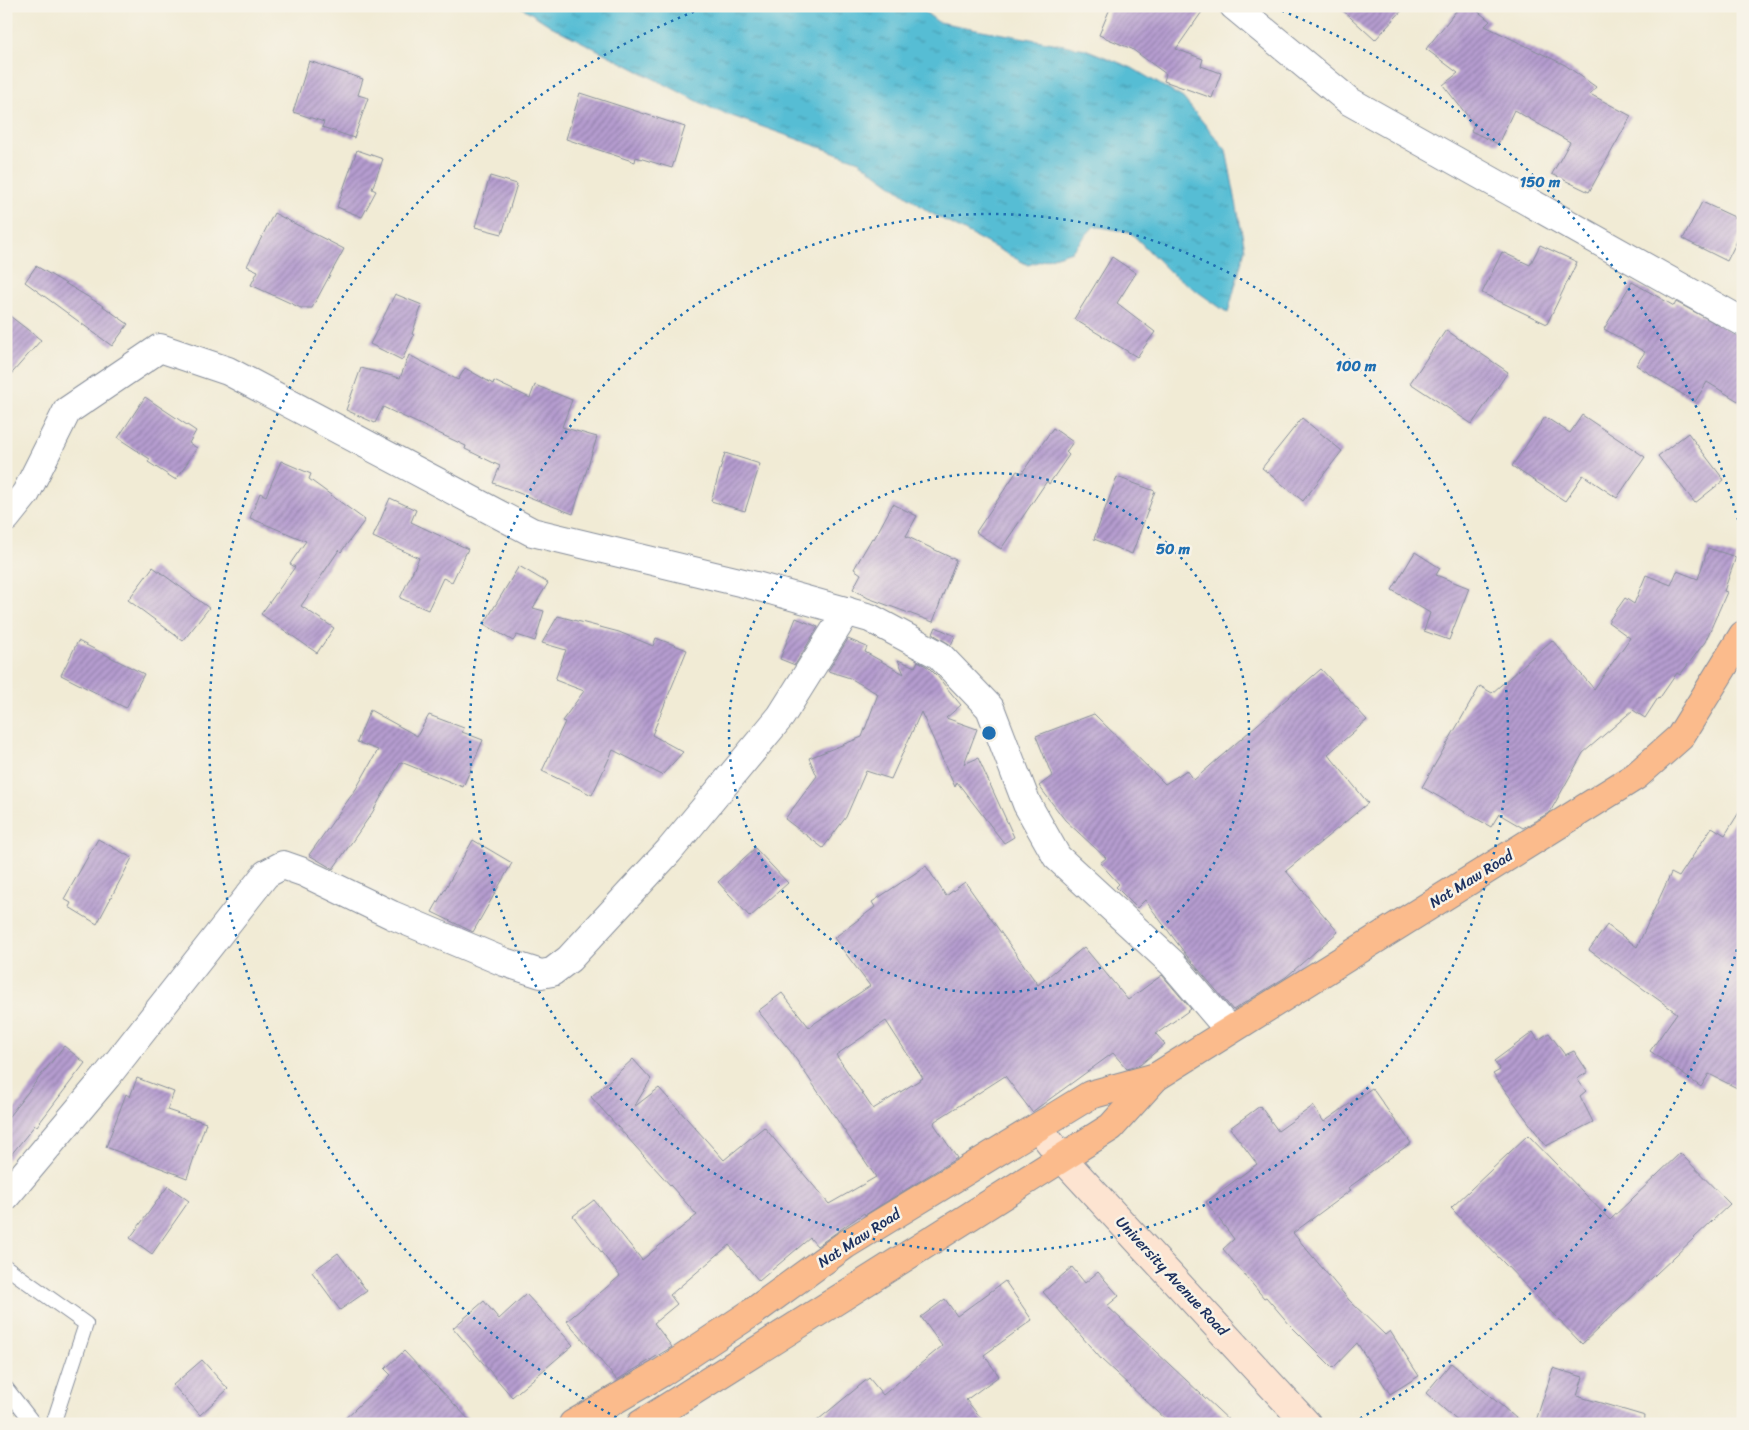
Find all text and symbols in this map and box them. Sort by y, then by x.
text: 150 m [1520,169,1561,195]
text: 100 m [1336,353,1377,379]
text: 50 m [1156,536,1191,562]
centre of rings [980,724,998,742]
street label: Nat Maw Road [1424,842,1519,915]
street label: Nat Maw Road [812,1201,907,1275]
street label: University Avenue Road [1109,1210,1235,1343]

